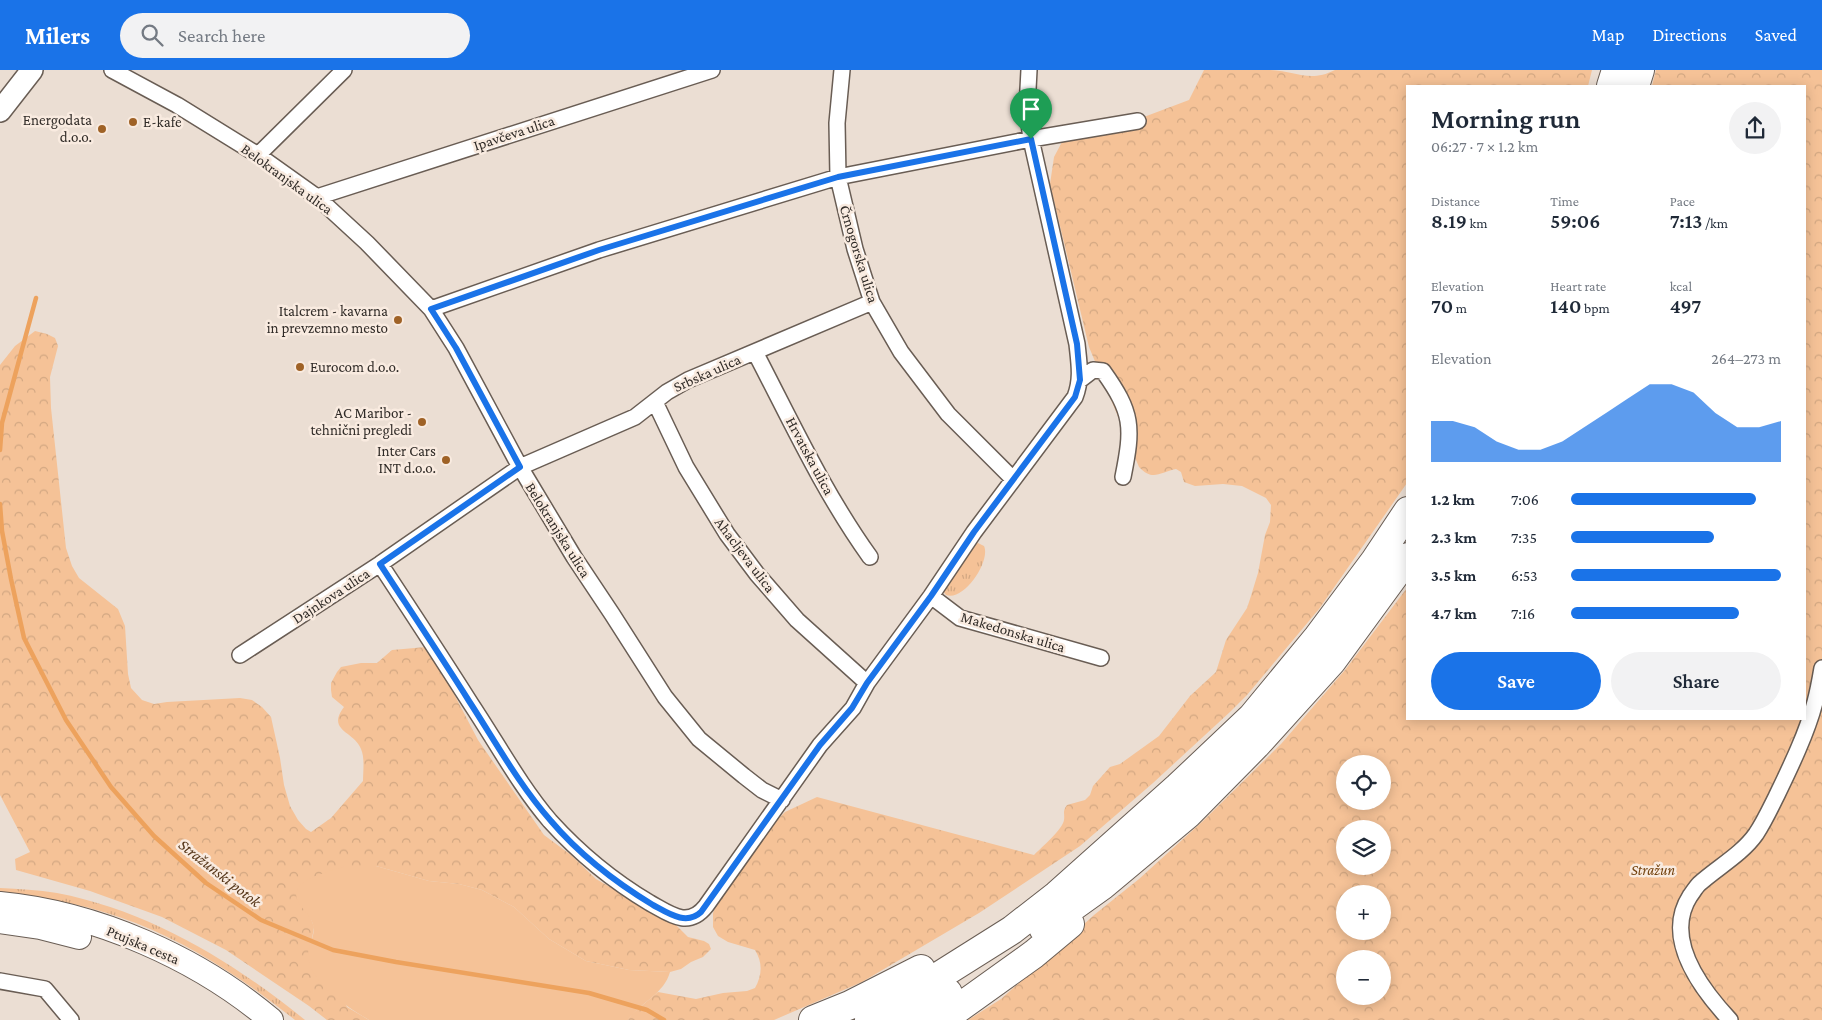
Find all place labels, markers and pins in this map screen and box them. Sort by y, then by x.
pin [1010,88,1052,139]
place label: Energodata d.o.o. [23,112,92,145]
place label: E-kafe [143,114,182,130]
marker: E-kafe [127,116,139,128]
marker: Energodata d.o.o. [96,123,108,135]
place label: Italcrem - kavarna in prevzemno mesto [267,303,388,337]
marker: Italcrem - kavarna in prevzemno mesto [392,314,404,326]
place label: Eurocom d.o.o. [310,359,399,375]
marker: Eurocom d.o.o. [294,361,306,373]
place label: AC Maribor - tehnični pregledi [310,405,412,439]
marker: AC Maribor - tehnični pregledi [416,416,428,428]
place label: Inter Cars INT d.o.o. [377,443,436,476]
marker: Inter Cars INT d.o.o. [440,454,452,466]

